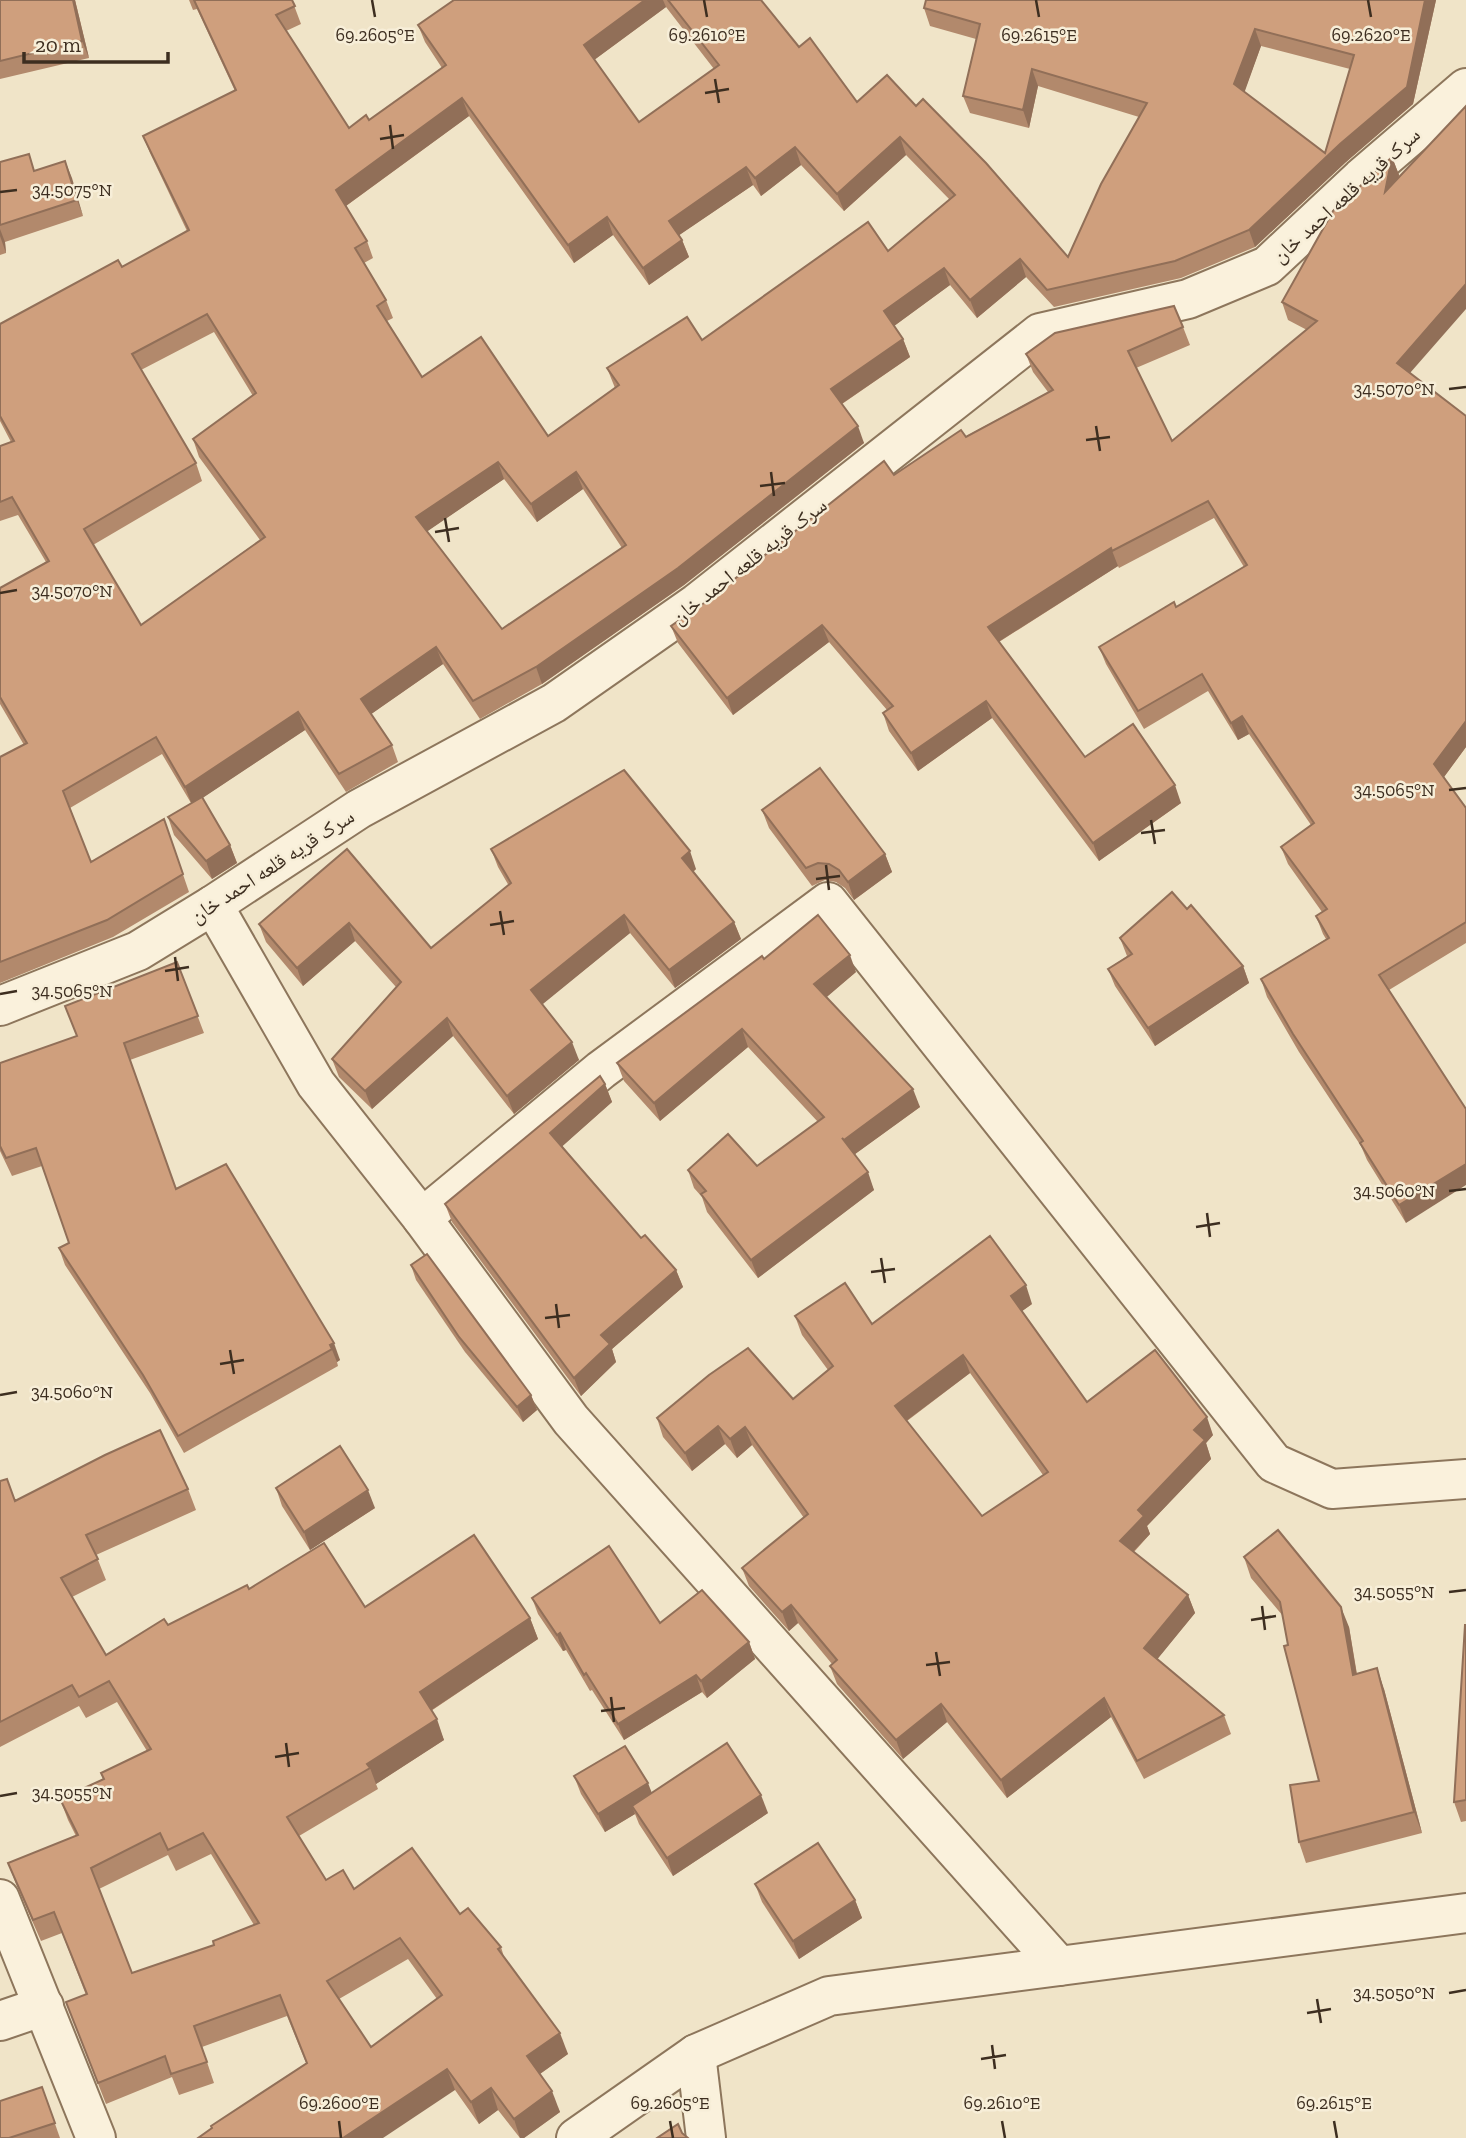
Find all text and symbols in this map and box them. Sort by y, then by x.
scale bar [24,21,168,65]
text: 69.2605°E [335,24,415,46]
text: 69.2610°E [669,24,745,46]
text: 69.2615°E [1001,24,1077,46]
text: 69.2620°E [1331,24,1411,46]
text: 20 m [35,32,81,57]
street label: سرک قریه قلعه احمد خان [1266,122,1425,268]
text: 34.5075°N [32,179,112,201]
text: 34.5070°N [1353,378,1435,400]
street label: سرک قریه قلعه احمد خان [666,492,832,629]
text: 34.5070°N [31,580,113,602]
text: 34.5065°N [1353,779,1435,801]
street label: سرک قریه قلعه احمد خان [185,803,358,928]
text: 34.5065°N [31,980,113,1002]
text: 34.5060°N [1353,1180,1435,1202]
text: 34.5060°N [31,1381,113,1403]
text: 34.5055°N [1354,1581,1434,1603]
text: 34.5055°N [32,1782,112,1804]
text: 34.5050°N [1353,1982,1435,2004]
text: 69.2600°E [299,2092,379,2114]
text: 69.2605°E [630,2092,710,2114]
text: 69.2610°E [964,2092,1040,2114]
text: 69.2615°E [1296,2092,1372,2114]

